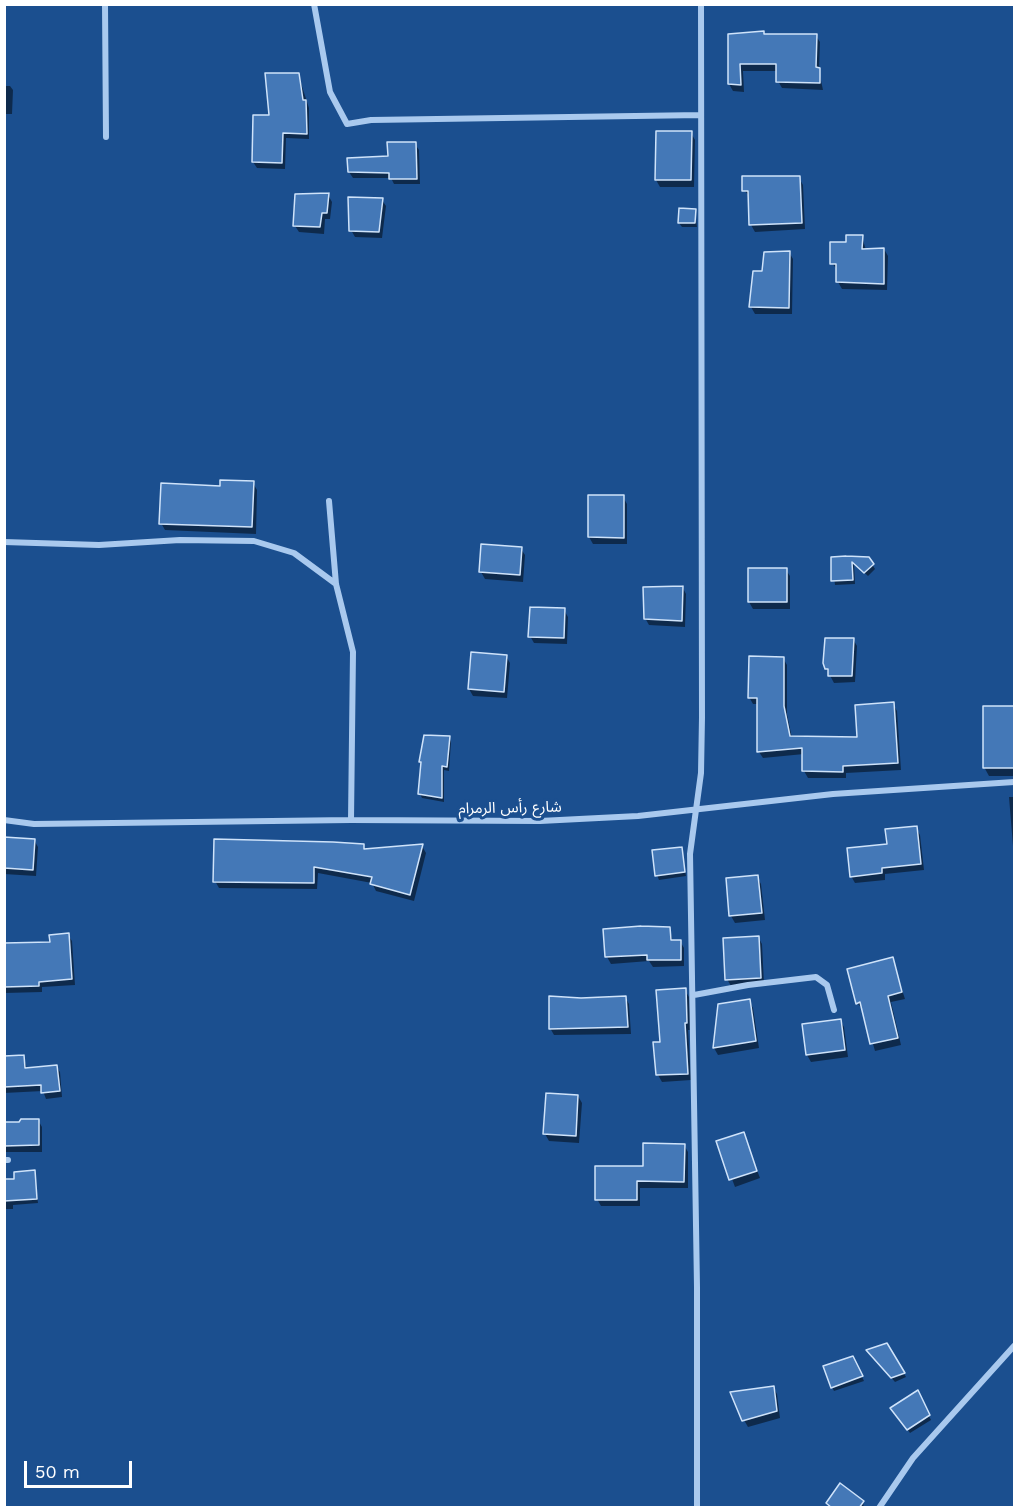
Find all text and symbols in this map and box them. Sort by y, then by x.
street label: شارع رأس الرمرام [458,798,562,818]
scale bar [27,1449,135,1487]
text: 50 m [35,1461,80,1482]

